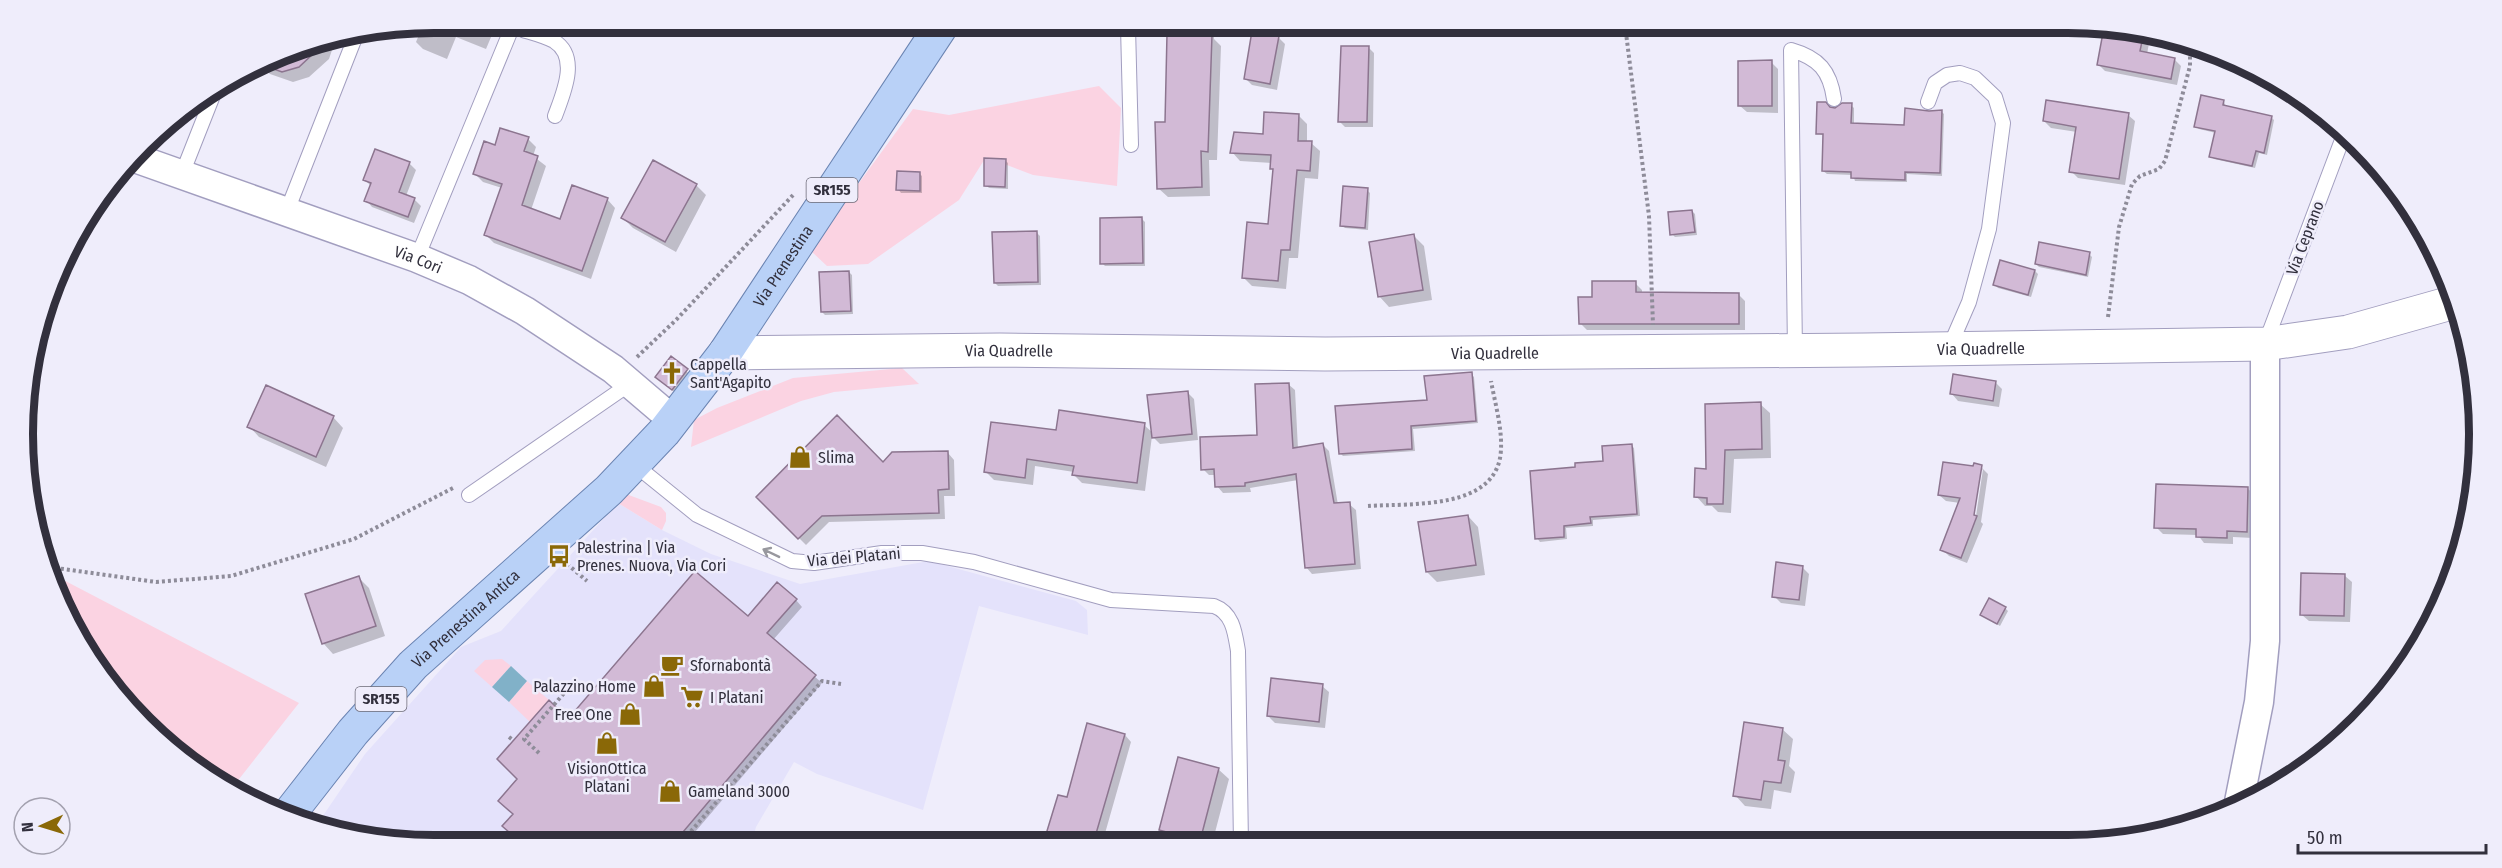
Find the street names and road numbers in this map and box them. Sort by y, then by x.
road number: SR155 [806,178,858,202]
street label: Via Ceprano [2282,198,2328,278]
street label: Via Prenestina [749,221,817,310]
street label: Via Cori [392,241,445,277]
street label: Via Quadrelle [1937,338,2025,358]
street label: Via Quadrelle [965,340,1053,360]
street label: Via Quadrelle [1451,343,1539,363]
street label: Via dei Platani [807,543,901,571]
street label: Via Prenestina Antica [407,565,523,671]
road number: SR155 [356,687,406,711]

